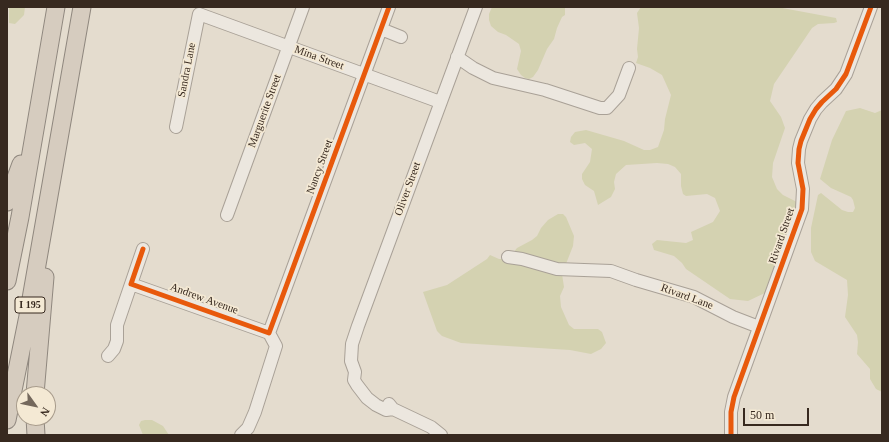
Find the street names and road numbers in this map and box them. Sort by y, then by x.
street label: Sandra Lane [175,42,199,98]
street label: Mina Street [292,43,346,73]
street label: Marguerite Street [246,73,284,149]
street label: Nancy Street [304,138,336,196]
street label: Oliver Street [392,160,424,218]
street label: Rivard Street [766,206,798,266]
street label: Andrew Avenue [168,281,240,317]
street label: Rivard Lane [659,281,715,313]
road number: I 195 [15,297,45,313]

